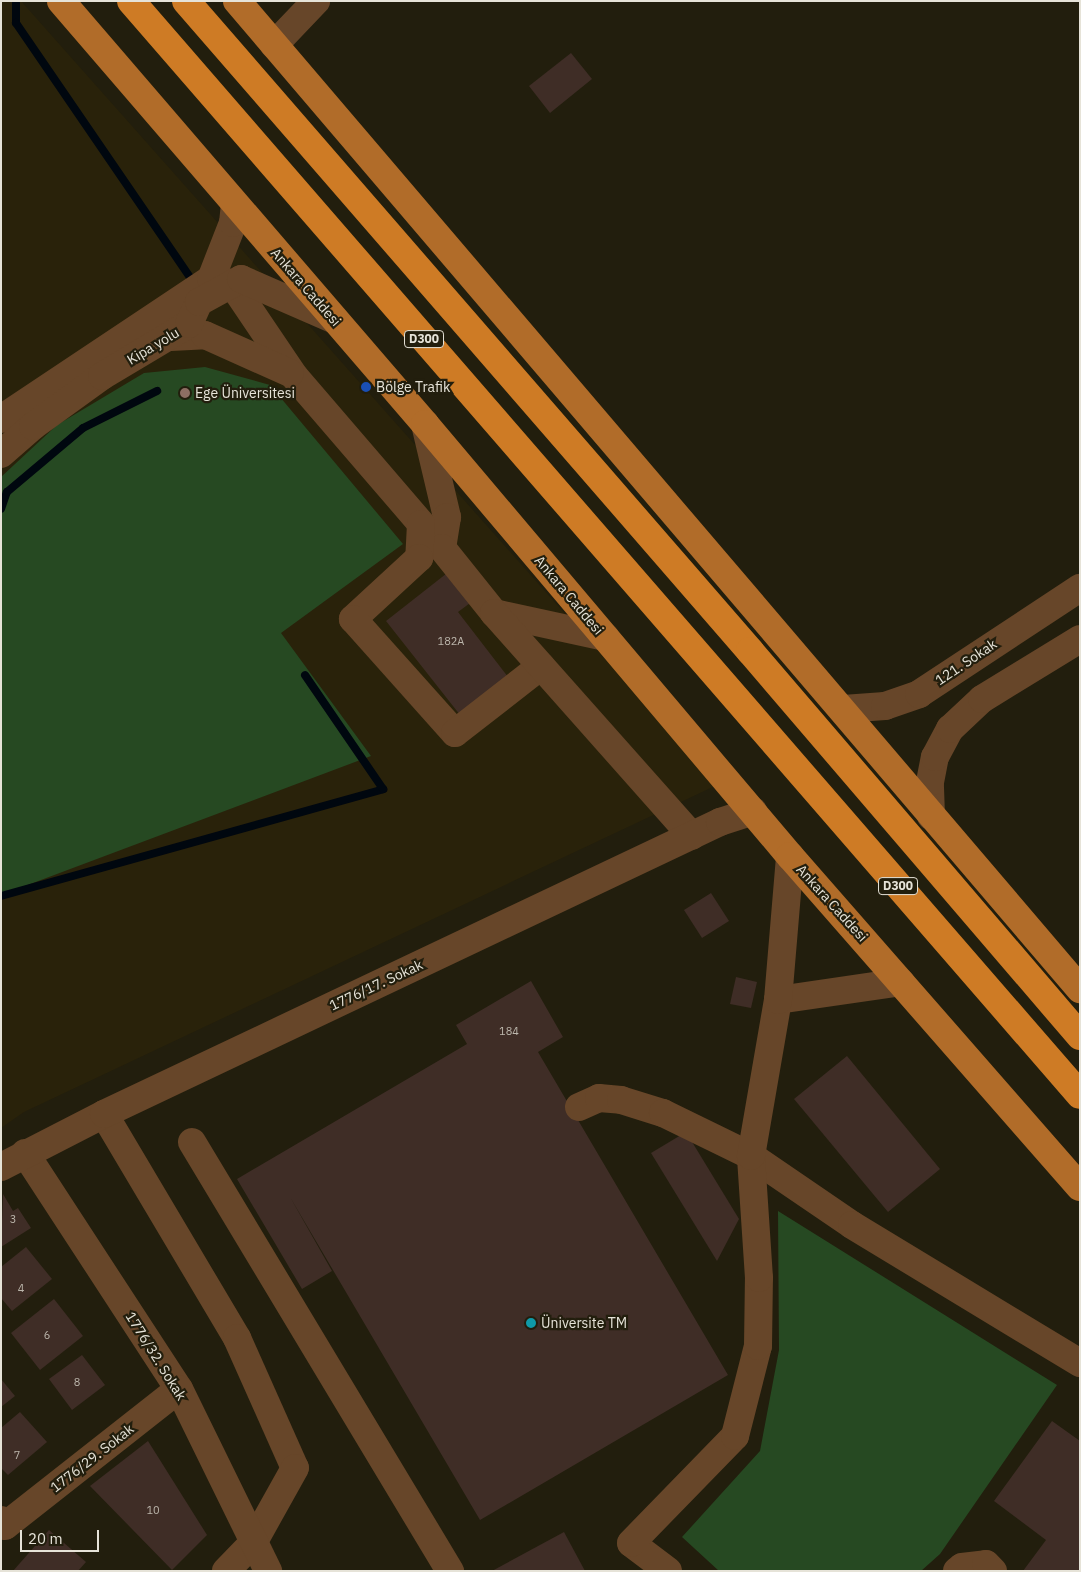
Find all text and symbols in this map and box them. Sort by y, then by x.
street label: Ankara Caddesi [268,245,344,329]
street label: Kipa yolu [124,324,182,368]
road number: D300 [404,329,444,348]
place label: Bölge Trafik [376,379,450,395]
marker: Bölge Trafik [360,381,372,393]
place label: Ege Üniversitesi [195,385,295,401]
marker: Ege Üniversitesi [179,387,191,399]
street label: Ankara Caddesi [531,552,607,638]
house number: 182A [438,634,464,648]
street label: 121. Sokak [932,635,1000,689]
street label: Ankara Caddesi [793,861,871,945]
road number: D300 [878,876,918,896]
street label: 1776/17. Sokak [327,956,425,1014]
house number: 184 [499,1024,519,1038]
house number: 3 [10,1212,16,1226]
house number: 4 [18,1281,24,1295]
street label: 1776/32. Sokak [122,1309,190,1403]
place label: Üniversite TM [541,1315,627,1331]
marker: Üniversite TM [525,1317,537,1329]
house number: 6 [44,1328,50,1342]
house number: 8 [74,1375,80,1389]
street label: 1776/29. Sokak [47,1420,137,1496]
house number: 7 [14,1448,20,1462]
house number: 10 [146,1503,160,1517]
scale bar [22,1520,101,1552]
text: 20 m [28,1529,63,1548]

